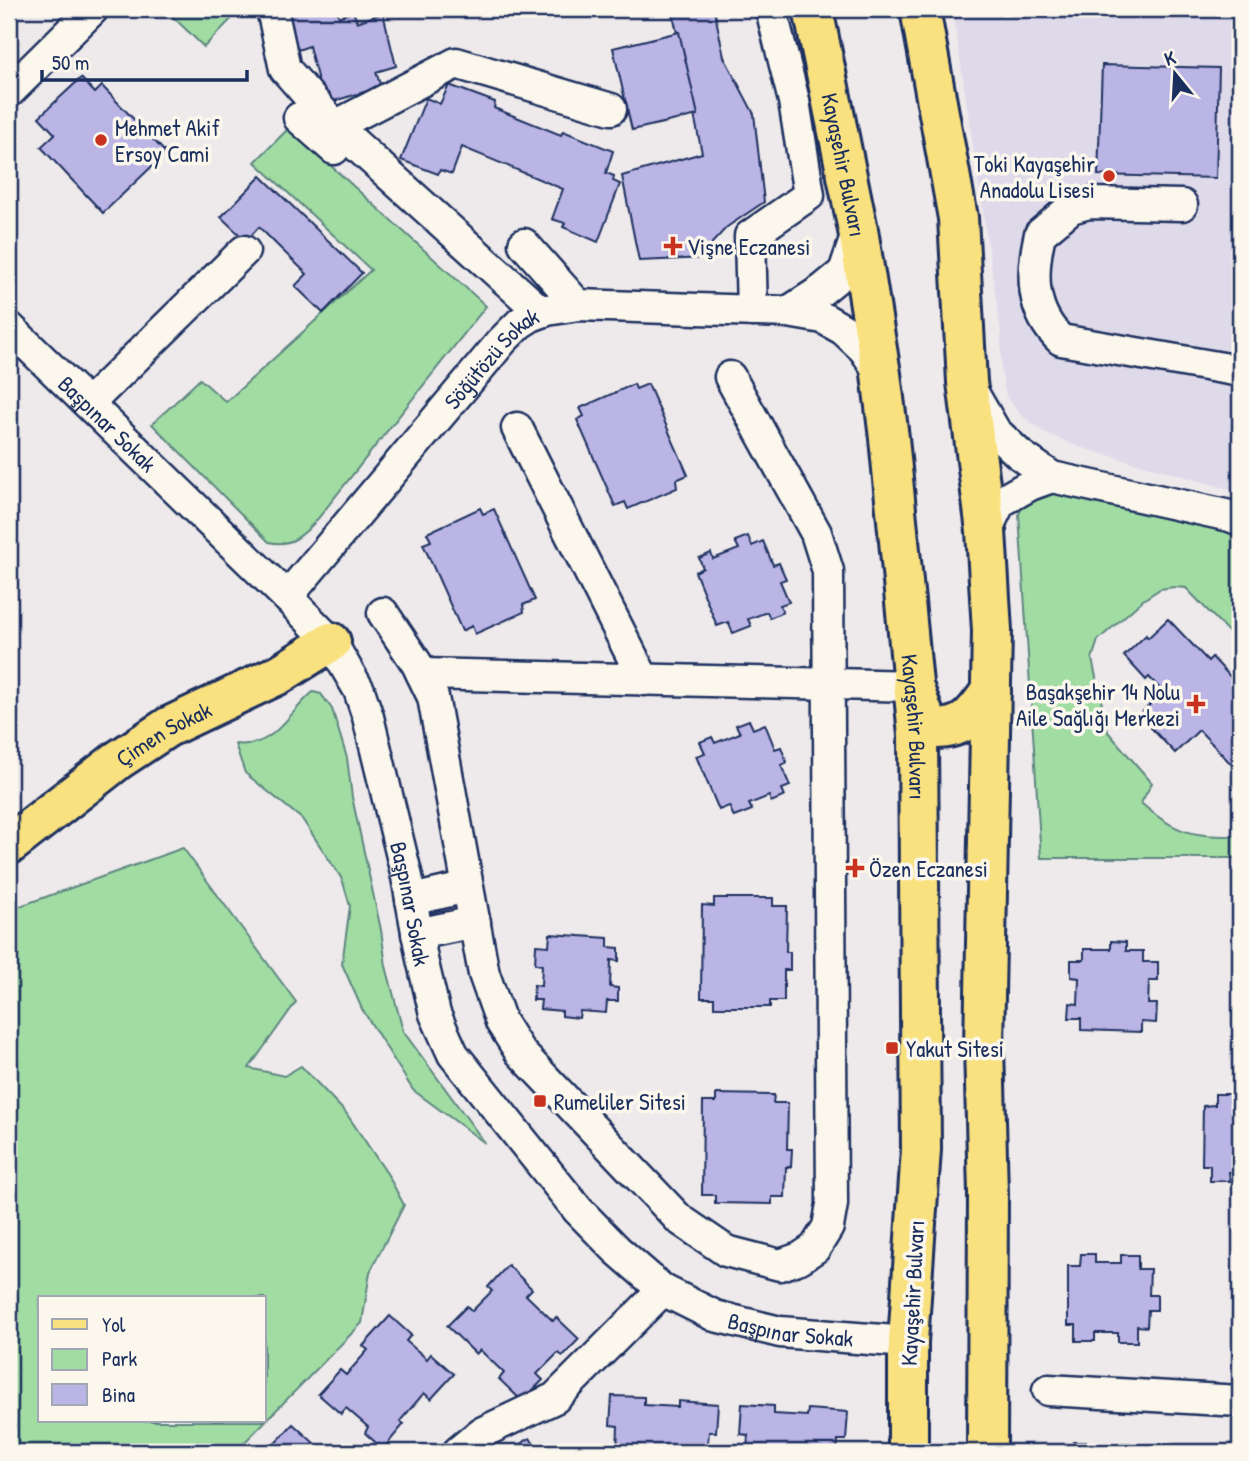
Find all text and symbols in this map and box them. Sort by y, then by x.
scale bar [42,38,247,82]
north arrow [1140,38,1210,108]
text: K [1161,44,1179,72]
text: 50 m [52,48,89,77]
street label: Kayaşehir Bulvarı [815,90,874,239]
place label: Mehmet Akif Ersoy Cami [115,112,220,169]
marker: Mehmet Akif Ersoy Cami [93,132,109,148]
place label: Toki Kayaşehir Anadolu Lisesi [974,148,1095,205]
marker: Toki Kayaşehir Anadolu Lisesi [1101,168,1117,184]
place label: Vişne Eczanesi [687,231,810,262]
marker: Vişne Eczanesi [665,238,681,254]
street label: Söğütözü Sokak [436,299,543,415]
street label: Başpınar Sokak [52,368,164,479]
street label: Kayaşehir Bulvarı [895,653,934,800]
place label: Başakşehir 14 Nolu Aile Sağlığı Merkezi [1016,676,1180,733]
street label: Çimen Sokak [109,693,217,773]
marker: Başakşehir 14 Nolu Aile Sağlığı Merkezi [1186,694,1206,714]
street label: Başpınar Sokak [383,838,439,969]
place label: Özen Eczanesi [869,853,988,884]
marker: Özen Eczanesi [847,860,863,876]
place label: Yakut Sitesi [906,1033,1004,1064]
marker: Yakut Sitesi [884,1040,900,1056]
place label: Rumeliler Sitesi [554,1086,686,1117]
marker: Rumeliler Sitesi [532,1093,548,1109]
street label: Kayaşehir Bulvarı [893,1219,931,1367]
legend [38,1296,266,1422]
street label: Başpınar Sokak [725,1304,855,1353]
text: Yol [102,1310,126,1339]
text: Park [102,1344,137,1373]
text: Bina [102,1380,135,1409]

